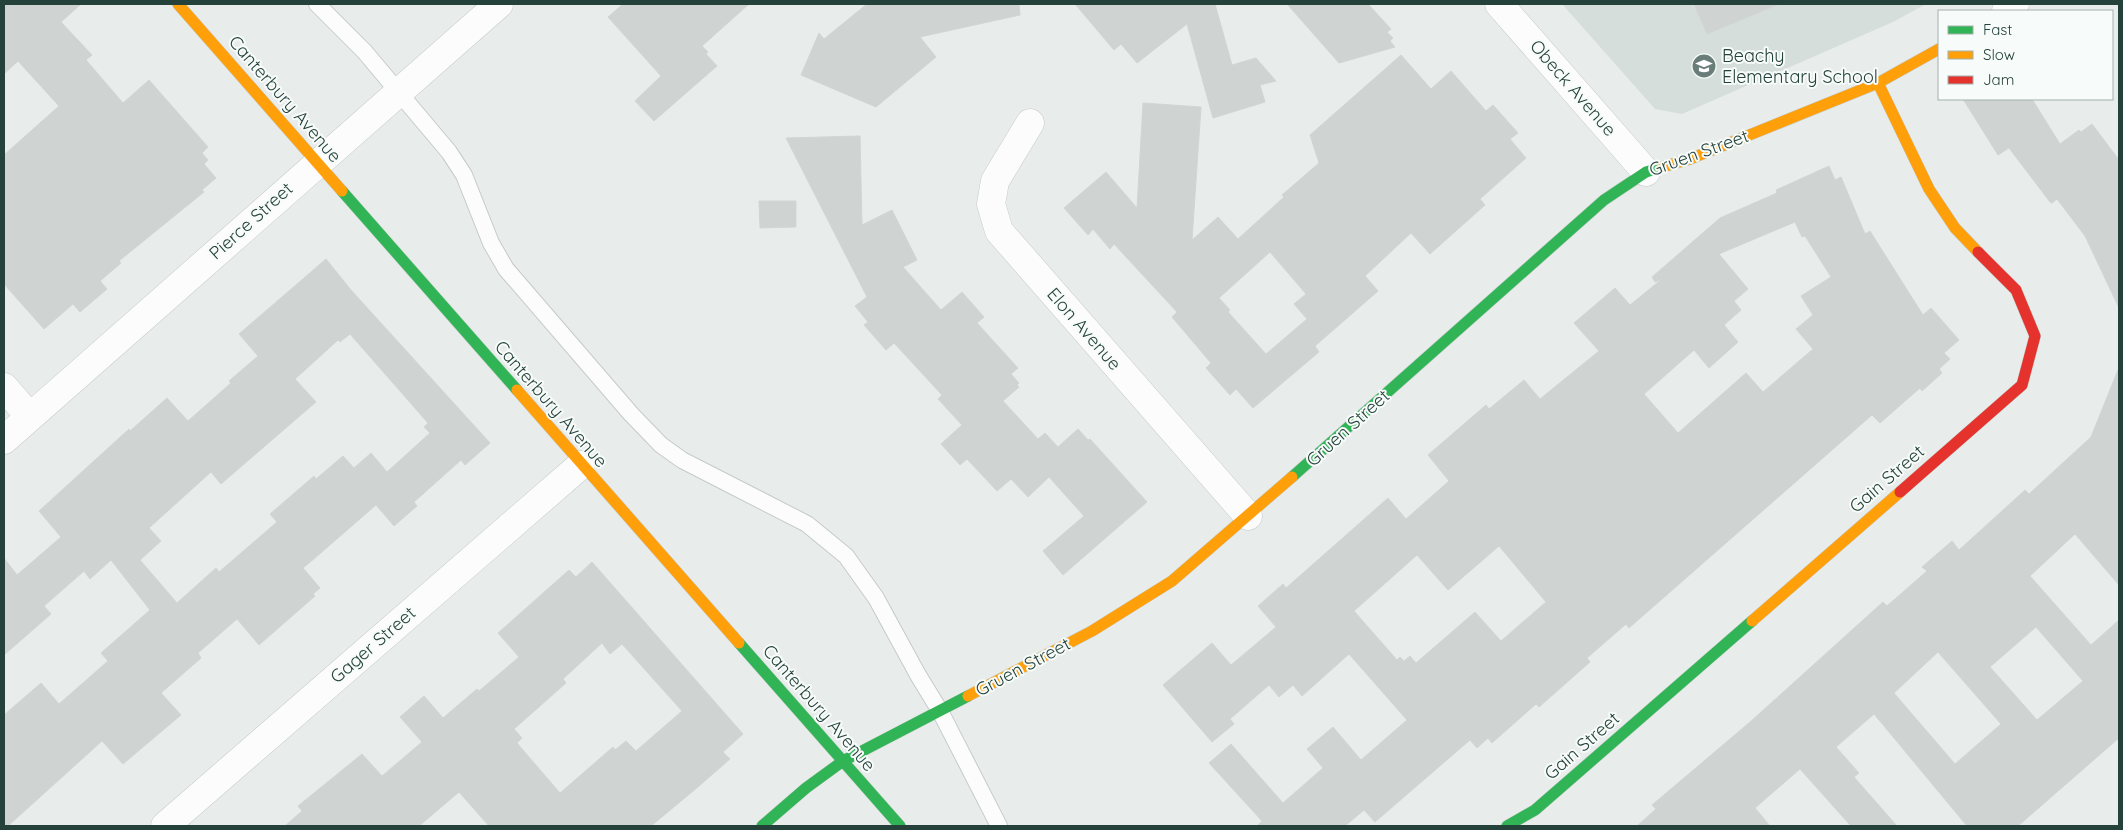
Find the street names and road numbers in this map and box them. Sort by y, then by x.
street label: Canterbury Avenue [224,30,347,167]
street label: Obeck Avenue [1525,35,1622,141]
street label: Gruen Street [1646,124,1752,181]
street label: Pierce Street [204,177,297,264]
street label: Elon Avenue [1042,283,1126,375]
street label: Canterbury Avenue [490,335,613,472]
street label: Gruen Street [1301,384,1394,471]
street label: Gain Street [1844,440,1929,517]
street label: Gager Street [325,601,420,688]
street label: Gruen Street [971,632,1074,701]
street label: Canterbury Avenue [758,639,881,776]
street label: Gain Street [1539,707,1624,784]

